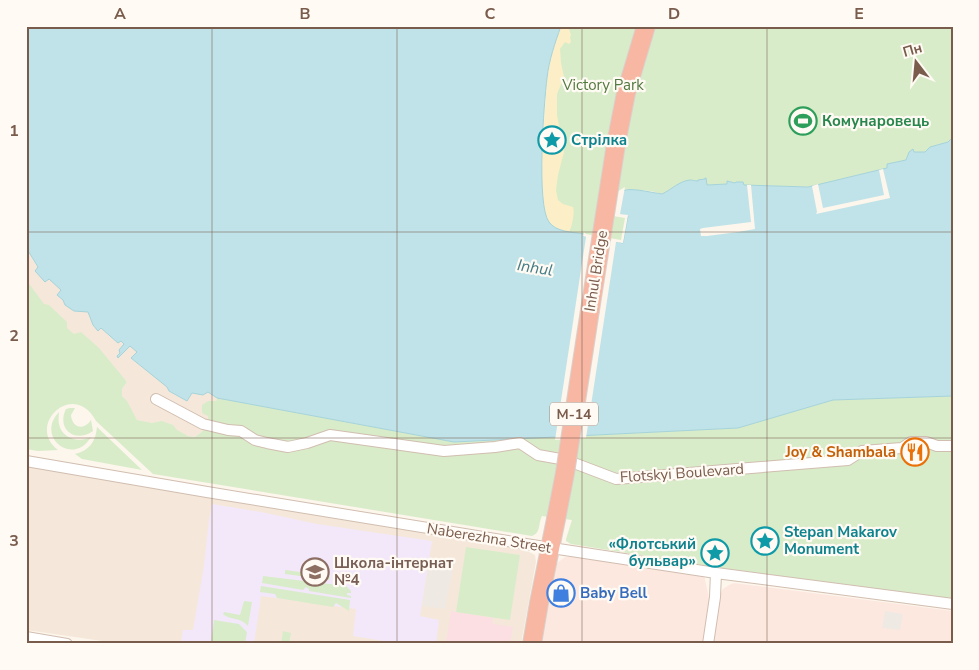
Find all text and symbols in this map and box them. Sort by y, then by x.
text: A [114,3,126,25]
text: B [299,3,311,25]
text: C [485,3,496,25]
text: D [668,3,680,25]
text: E [854,3,864,25]
north arrow [892,38,942,88]
text: Пн [901,38,924,62]
park label: Victory Park [561,75,644,95]
sports icon: Комунаровець [788,106,818,136]
place label: Комунаровець [822,111,929,131]
text: 1 [9,120,19,142]
place icon: Стрілка [537,125,567,155]
place label: Стрілка [571,130,627,150]
street label: Inhul Bridge [580,229,612,313]
water label: Inhul [515,254,555,282]
text: 2 [9,325,19,347]
road number: М-14 [550,402,598,426]
restaurant icon: Joy & Shambala [900,437,930,467]
place label: Joy & Shambala [785,442,896,462]
street label: Flotskyi Boulevard [619,459,745,487]
street label: Naberezhna Street [425,518,553,558]
place label: Stepan Makarov Monument [784,522,897,559]
place icon: Stepan Makarov Monument [750,526,780,556]
text: 3 [9,530,19,552]
place label: «Флотський бульвар» [608,534,696,571]
place icon: «Флотський бульвар» [700,538,730,568]
place label: Школа-інтернат №4 [334,553,453,590]
school or university icon: Школа-інтернат №4 [300,557,330,587]
shop icon: Baby Bell [546,578,576,608]
place label: Baby Bell [580,583,648,603]

